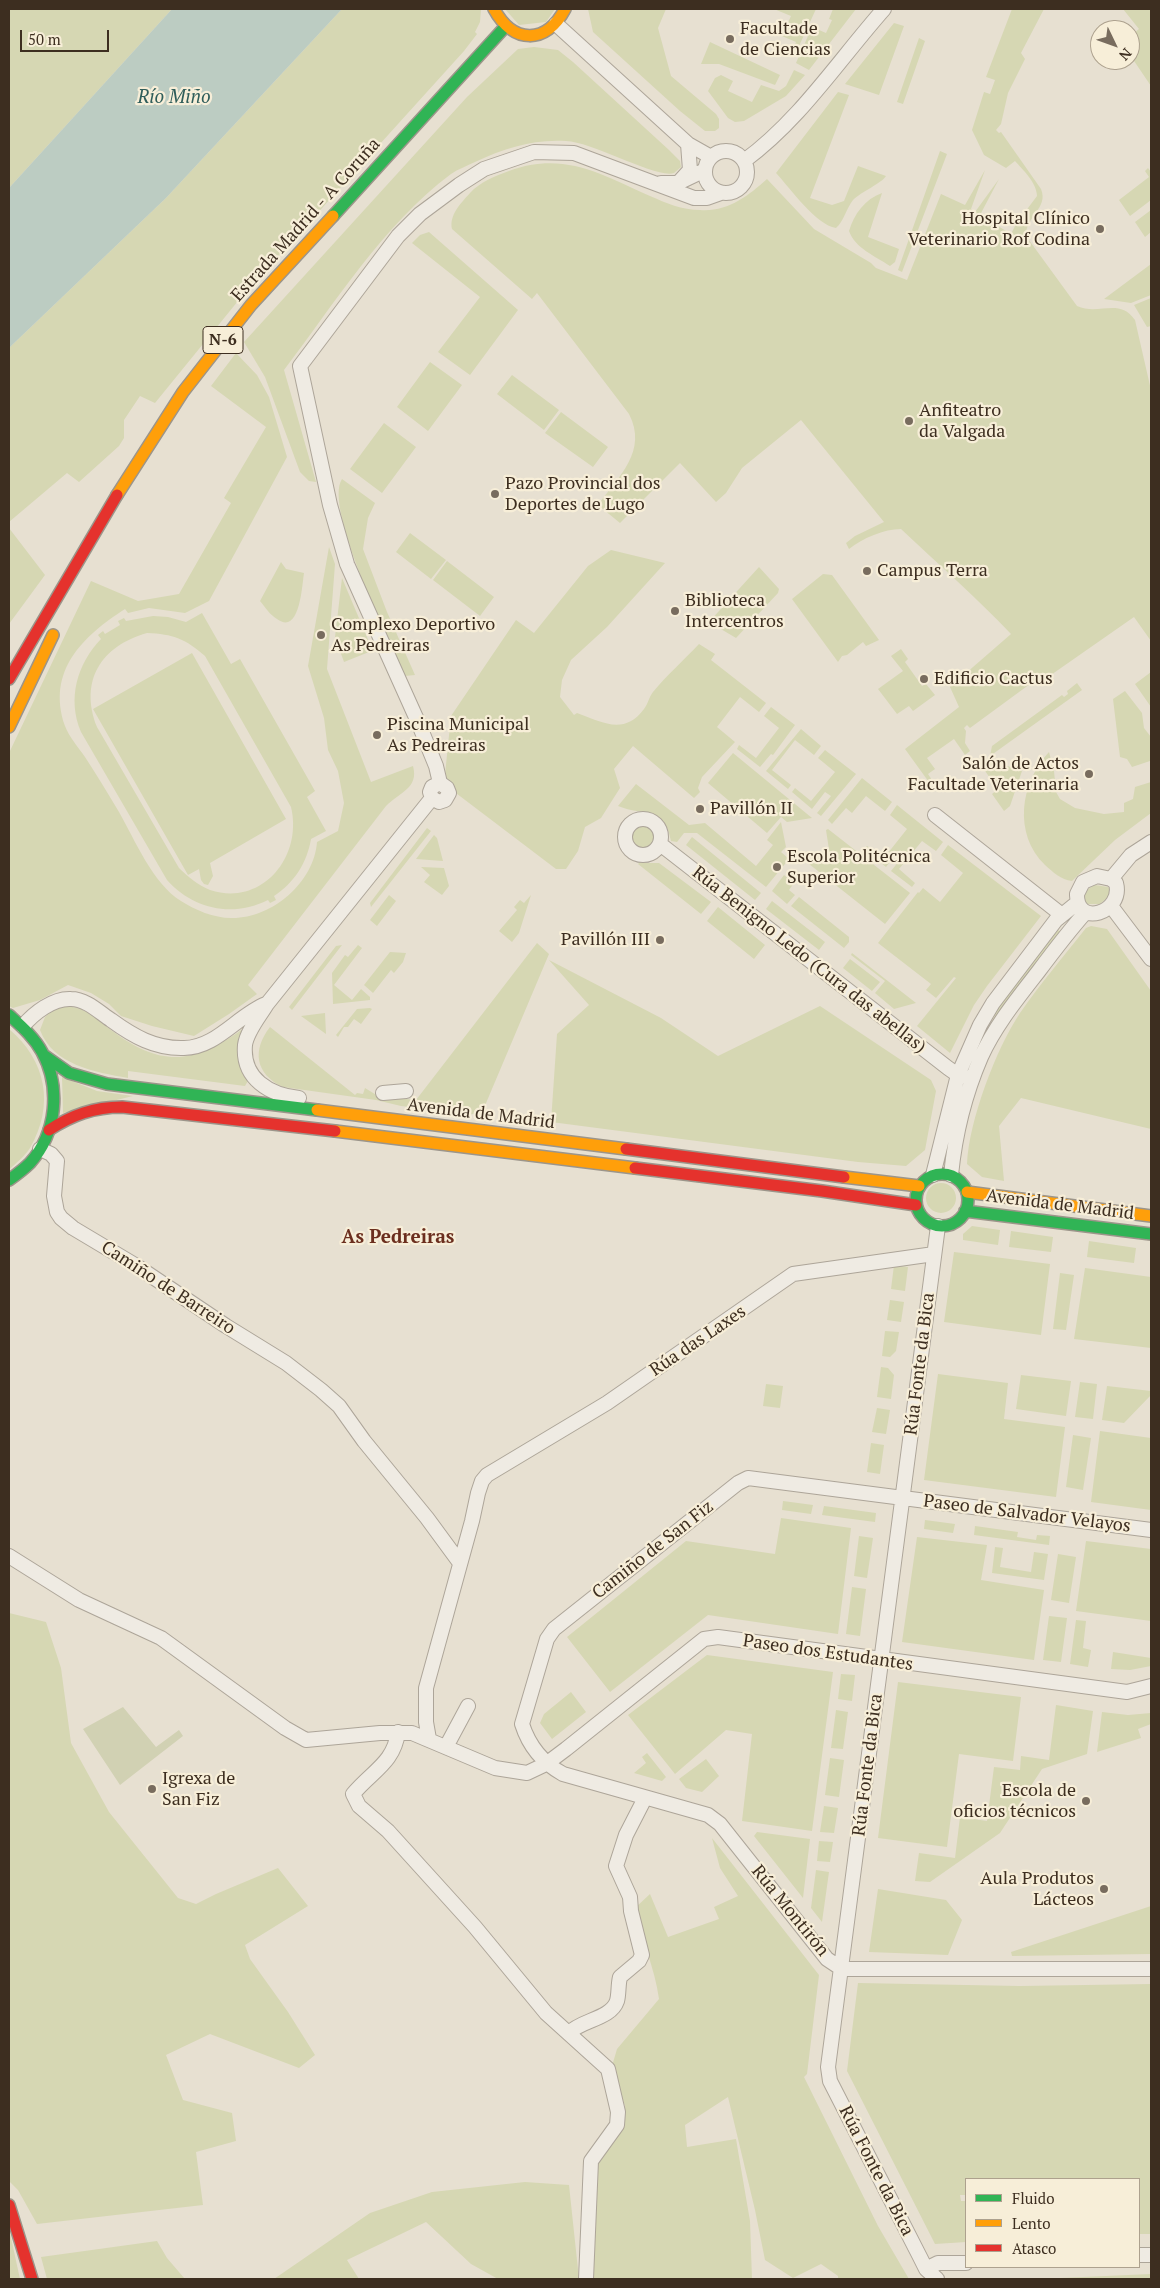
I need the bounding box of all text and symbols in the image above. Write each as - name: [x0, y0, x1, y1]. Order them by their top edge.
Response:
- place label: Facultade de Ciencias: [740, 18, 831, 60]
- scale bar: [22, 20, 111, 52]
- north arrow: [1090, 20, 1140, 70]
- text: 50 m: [28, 29, 61, 49]
- marker: Facultade de Ciencias: [724, 33, 736, 45]
- text: N: [1115, 44, 1136, 65]
- water label: Río Miño: [137, 87, 211, 109]
- street label: Estrada Madrid - A Coruña: [227, 134, 385, 306]
- place label: Hospital Clínico Veterinario Rof Codina: [908, 208, 1090, 250]
- marker: Hospital Clínico Veterinario Rof Codina: [1094, 223, 1106, 235]
- road number: N-6: [203, 326, 243, 354]
- place label: Anfiteatro da Valgada: [919, 400, 1005, 442]
- marker: Anfiteatro da Valgada: [903, 415, 915, 427]
- place label: Pazo Provincial dos Deportes de Lugo: [505, 473, 661, 516]
- marker: Pazo Provincial dos Deportes de Lugo: [489, 488, 501, 500]
- place label: Campus Terra: [877, 560, 988, 582]
- marker: Campus Terra: [861, 565, 873, 577]
- place label: Biblioteca Intercentros: [685, 590, 784, 632]
- marker: Biblioteca Intercentros: [669, 605, 681, 617]
- place label: Complexo Deportivo As Pedreiras: [331, 614, 495, 656]
- marker: Complexo Deportivo As Pedreiras: [315, 629, 327, 641]
- place label: Edificio Cactus: [934, 668, 1053, 690]
- marker: Edificio Cactus: [918, 673, 930, 685]
- place label: Piscina Municipal As Pedreiras: [387, 714, 529, 756]
- marker: Piscina Municipal As Pedreiras: [371, 729, 383, 741]
- place label: Salón de Actos Facultade Veterinaria: [908, 753, 1079, 796]
- marker: Salón de Actos Facultade Veterinaria: [1083, 768, 1095, 780]
- place label: Pavillón II: [710, 798, 793, 820]
- marker: Pavillón II: [694, 803, 706, 815]
- place label: Escola Politécnica Superior: [787, 846, 931, 889]
- marker: Escola Politécnica Superior: [771, 861, 783, 873]
- street label: Rúa Benigno Ledo (Cura das abellas): [688, 862, 930, 1058]
- place label: Pavillón III: [561, 929, 650, 951]
- marker: Pavillón III: [654, 934, 666, 946]
- street label: Avenida de Madrid: [406, 1094, 556, 1134]
- street label: Avenida de Madrid: [985, 1185, 1135, 1225]
- district label: As Pedreiras: [342, 1227, 454, 1249]
- street label: Camiño de Barreiro: [97, 1237, 239, 1339]
- street label: Rúa Fonte da Bica: [901, 1292, 939, 1436]
- street label: Rúa das Laxes: [646, 1301, 750, 1381]
- street label: Paseo de Salvador Velayos: [922, 1491, 1132, 1537]
- street label: Camiño de San Fiz: [588, 1496, 718, 1604]
- street label: Paseo dos Estudantes: [741, 1630, 915, 1676]
- street label: Rúa Fonte da Bica: [849, 1693, 887, 1837]
- place label: Igrexa de San Fiz: [162, 1768, 235, 1810]
- place label: Escola de oficios técnicos: [953, 1780, 1076, 1822]
- marker: Igrexa de San Fiz: [146, 1783, 158, 1795]
- marker: Escola de oficios técnicos: [1080, 1795, 1092, 1807]
- street label: Rúa Montirón: [747, 1861, 833, 1961]
- place label: Aula Produtos Lácteos: [980, 1868, 1094, 1910]
- marker: Aula Produtos Lácteos: [1098, 1883, 1110, 1895]
- street label: Rúa Fonte da Bica: [834, 2102, 918, 2240]
- legend: [965, 2178, 1140, 2268]
- text: Fluido: [1012, 2188, 1054, 2208]
- text: Lento: [1012, 2213, 1051, 2233]
- text: Atasco: [1012, 2238, 1056, 2258]

